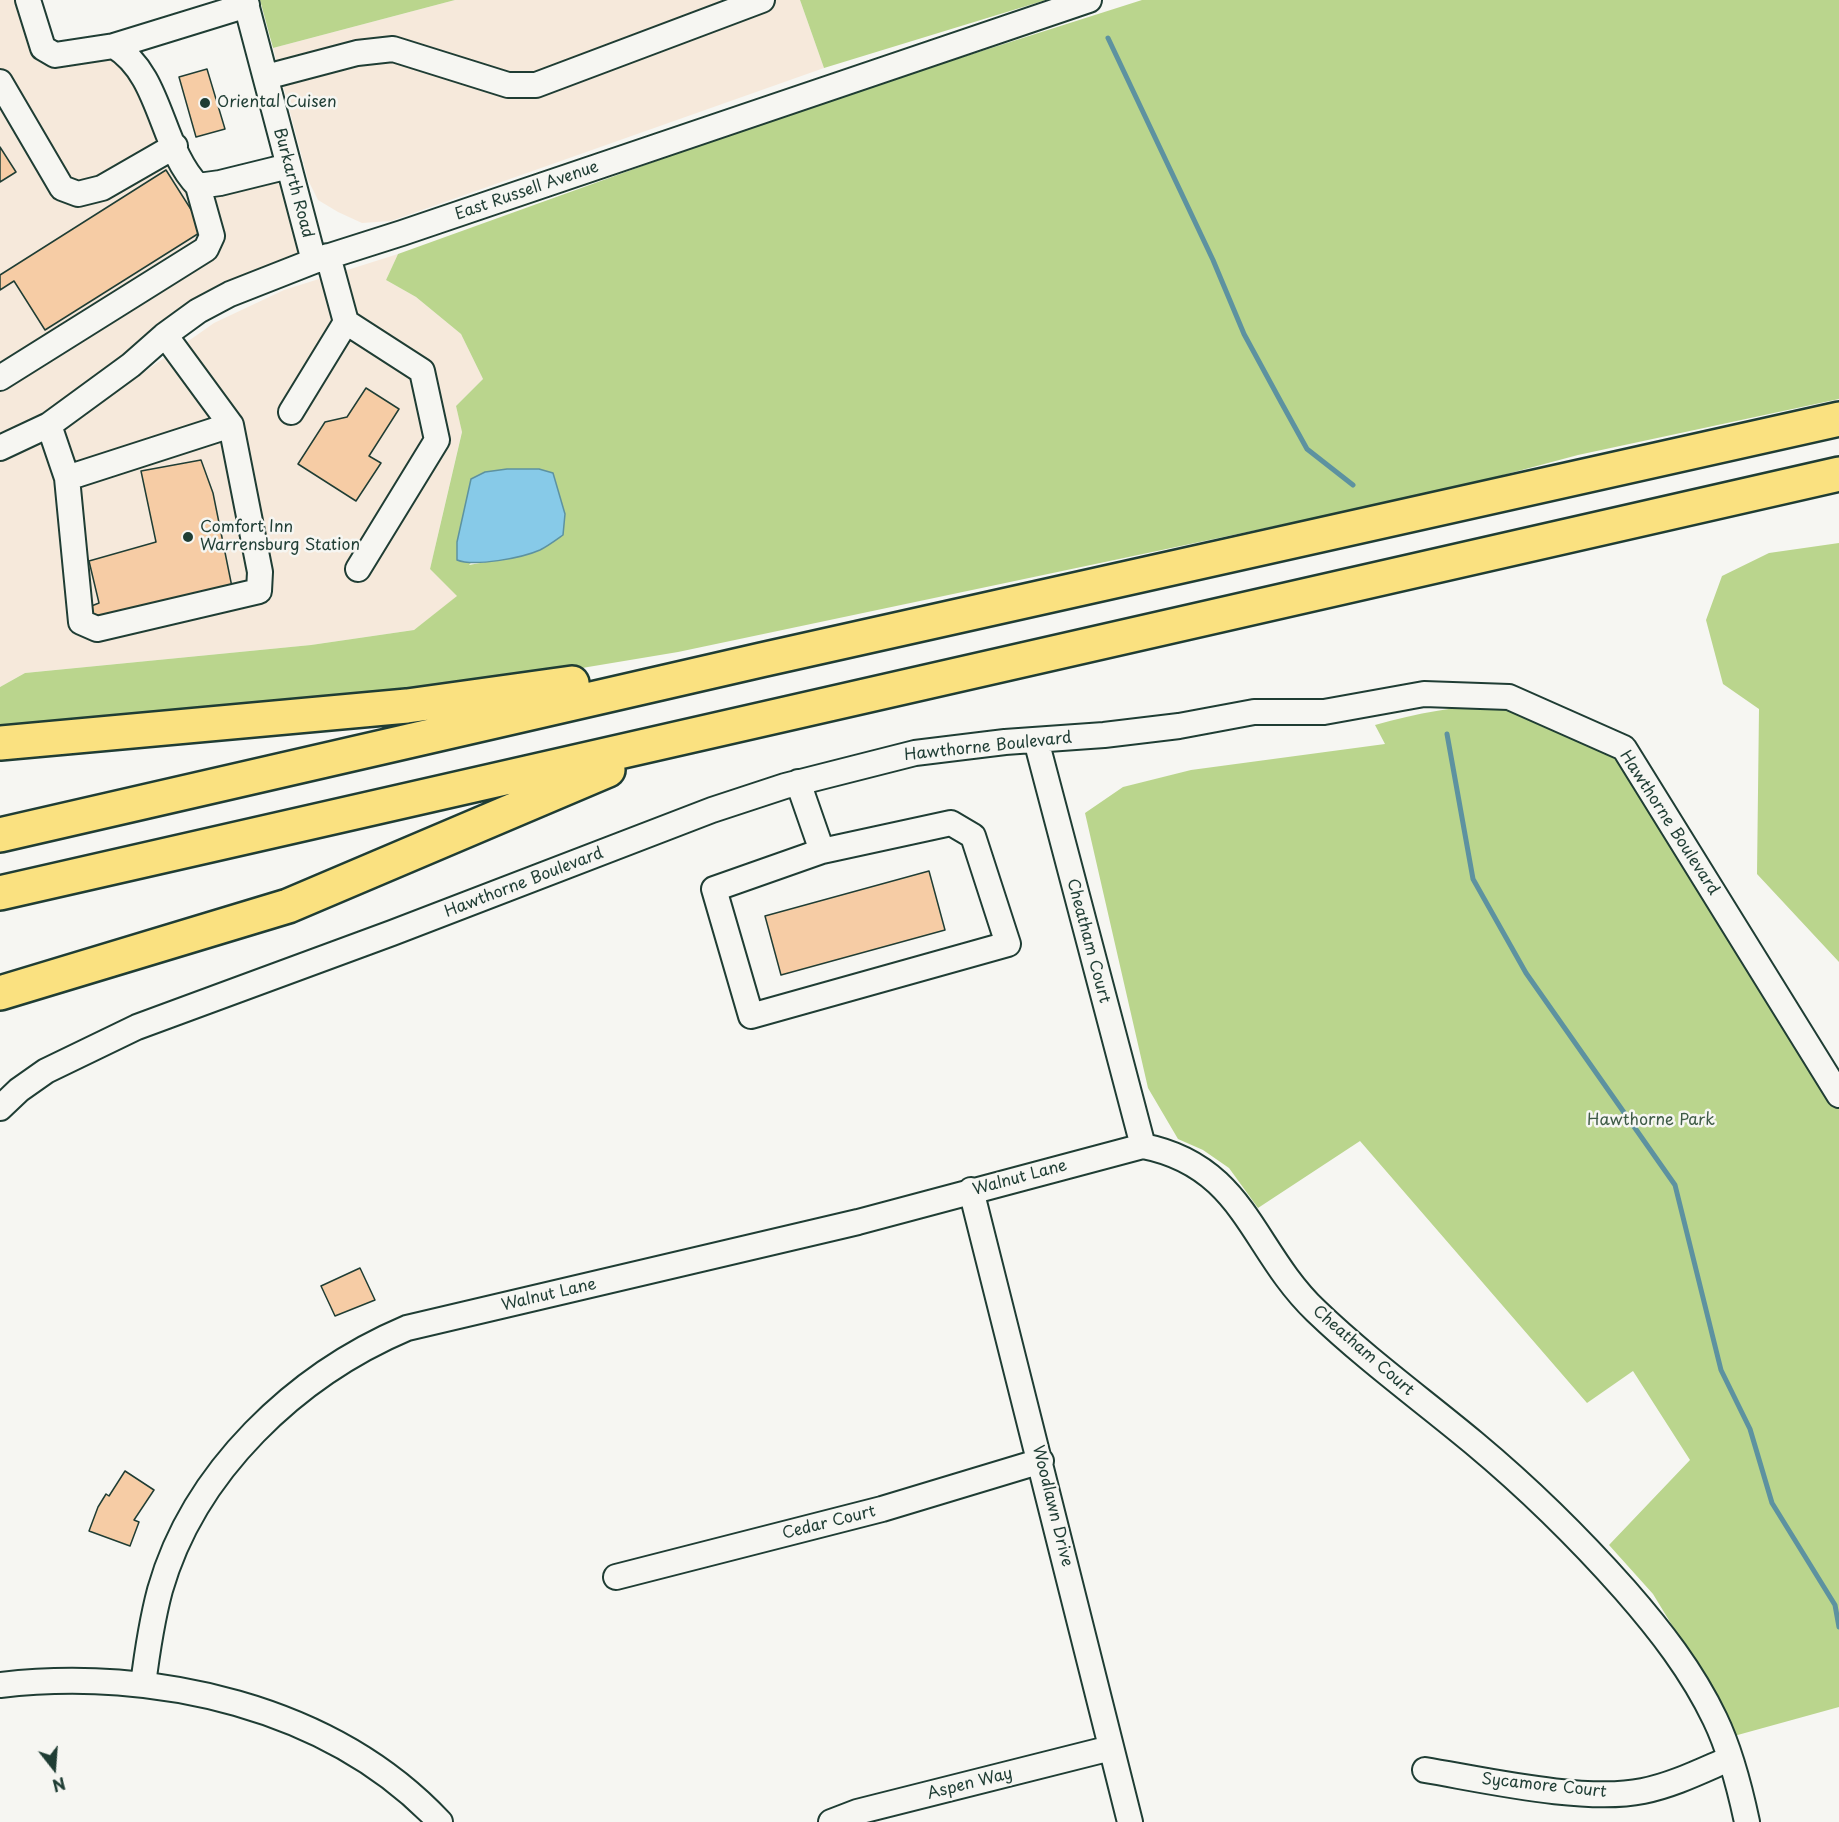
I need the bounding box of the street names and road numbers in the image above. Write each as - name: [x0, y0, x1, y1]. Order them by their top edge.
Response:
- street label: Burkarth Road: [269, 126, 317, 240]
- street label: East Russell Avenue: [453, 157, 601, 225]
- street label: Hawthorne Boulevard: [903, 729, 1073, 765]
- street label: Hawthorne Boulevard: [1615, 747, 1723, 899]
- street label: Hawthorne Boulevard: [442, 844, 606, 922]
- street label: Cheatham Court: [1062, 877, 1114, 1005]
- street label: Walnut Lane: [971, 1156, 1069, 1200]
- street label: Walnut Lane: [500, 1275, 598, 1315]
- street label: Cheatham Court: [1308, 1302, 1418, 1400]
- street label: Woodlawn Drive: [1028, 1443, 1076, 1569]
- street label: Cedar Court: [780, 1502, 878, 1544]
- street label: Aspen Way: [925, 1764, 1015, 1804]
- street label: Sycamore Court: [1481, 1770, 1607, 1802]

